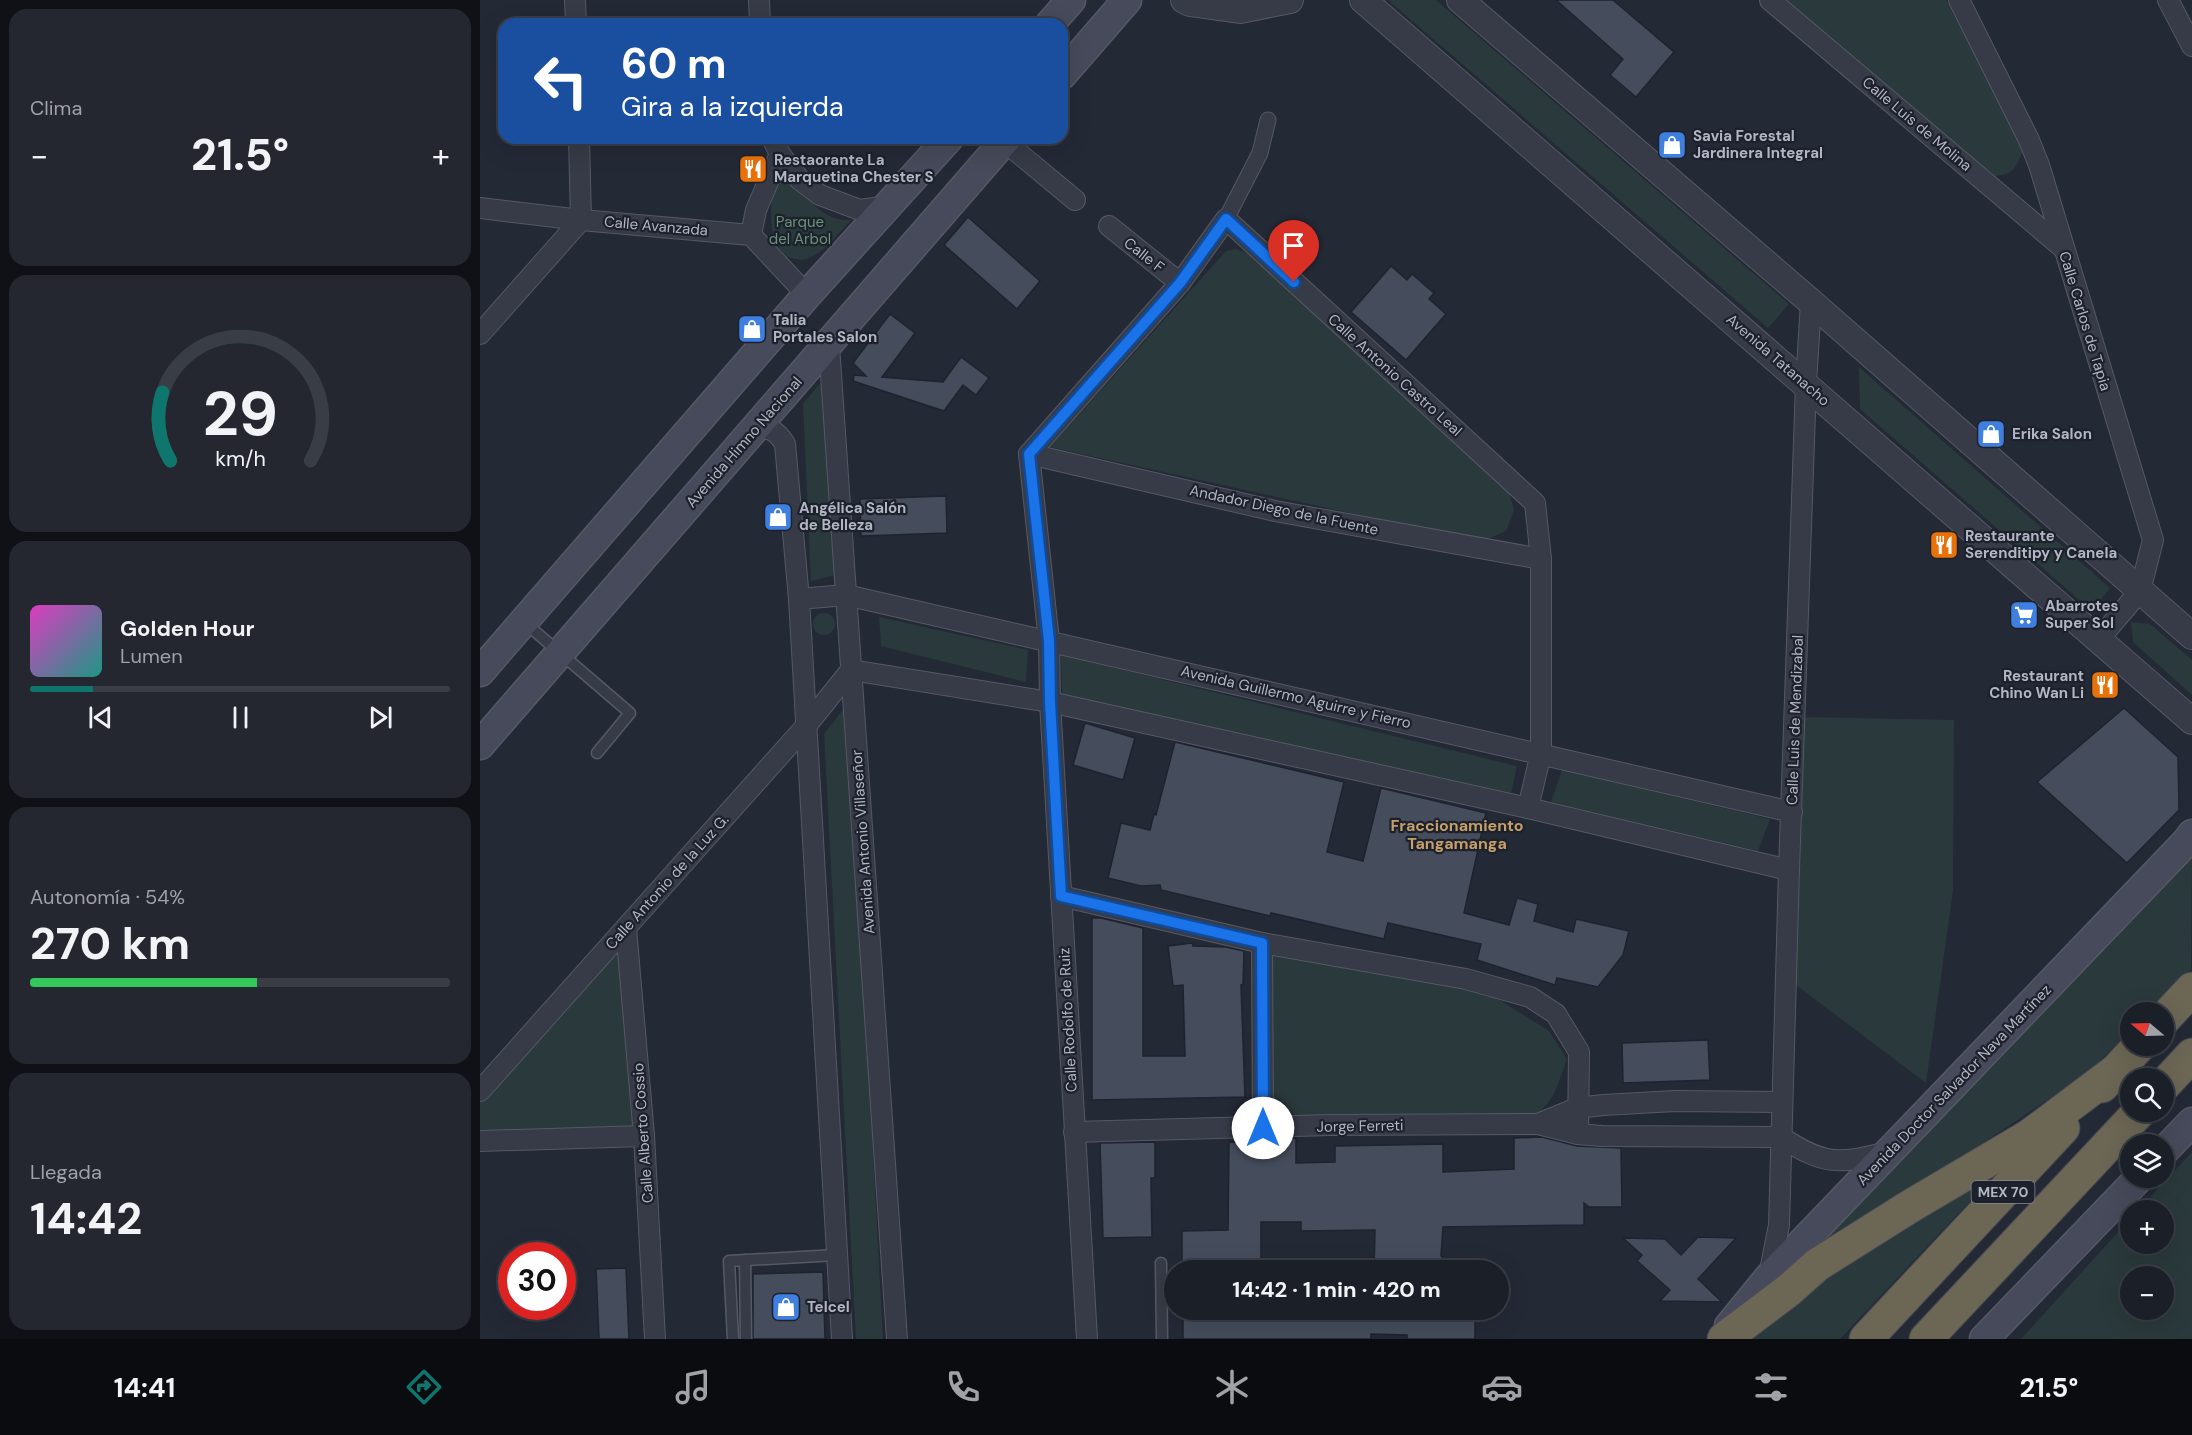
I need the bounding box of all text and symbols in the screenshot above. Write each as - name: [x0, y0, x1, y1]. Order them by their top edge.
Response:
- text: 60 m: [621, 36, 727, 91]
- icon: left: [522, 42, 600, 120]
- street label: Calle Luis de Molina: [1858, 72, 1976, 176]
- text: Gira a la izquierda: [621, 89, 844, 124]
- text: Clima: [30, 95, 82, 121]
- text: 21.5°: [191, 125, 289, 184]
- place label: Savia Forestal Jardinera Integral: [1693, 126, 1823, 163]
- shop icon: Savia Forestal Jardinera Integral: [1656, 129, 1688, 161]
- text: −: [30, 134, 48, 177]
- text: +: [432, 134, 450, 177]
- place label: Restaorante La Marquetina Chester S: [774, 150, 933, 187]
- restaurant icon: Restaorante La Marquetina Chester S: [737, 153, 769, 185]
- street label: Calle Avanzada: [603, 211, 709, 241]
- park label: Parque del Arbol: [769, 212, 831, 249]
- pin: [1268, 220, 1319, 282]
- icon: arrive: [1277, 229, 1310, 262]
- street label: Calle F: [1120, 233, 1168, 277]
- street label: Calle Carlos de Tapia: [2054, 249, 2116, 393]
- street label: Calle Antonio Castro Leal: [1324, 309, 1466, 441]
- street label: Avenida Tatanacho: [1722, 309, 1834, 411]
- place label: Talia Portales Salon: [773, 310, 877, 347]
- shop icon: Talia Portales Salon: [736, 313, 768, 345]
- street label: Avenida Himno Nacional: [682, 372, 806, 512]
- text: 29: [202, 373, 278, 454]
- shop icon: Erika Salon: [1975, 418, 2007, 450]
- place label: Erika Salon: [2012, 424, 2092, 444]
- text: km/h: [215, 445, 265, 473]
- street label: Andador Diego de la Fuente: [1188, 480, 1380, 540]
- place label: Angélica Salón de Belleza: [799, 498, 906, 535]
- shop icon: Angélica Salón de Belleza: [762, 501, 794, 533]
- place label: Restaurante Serenditipy y Canela: [1965, 526, 2117, 563]
- restaurant icon: Restaurante Serenditipy y Canela: [1928, 529, 1960, 561]
- place label: Abarrotes Super Sol: [2045, 596, 2119, 633]
- supermarket icon: Abarrotes Super Sol: [2008, 599, 2040, 631]
- text: Golden Hour: [120, 614, 255, 643]
- street label: Calle Luis de Mendizabal: [1782, 635, 1808, 805]
- text: Lumen: [120, 643, 183, 669]
- street label: Avenida Guillermo Aguirre y Fierro: [1179, 661, 1413, 733]
- place label: Restaurant Chino Wan Li: [1989, 666, 2084, 703]
- restaurant icon: Restaurant Chino Wan Li: [2089, 669, 2121, 701]
- icon: previous: [84, 701, 117, 734]
- icon: pause: [224, 701, 257, 734]
- icon: next: [364, 701, 397, 734]
- street label: Avenida Antonio Villaseñor: [847, 749, 879, 935]
- street label: Calle Antonio de la Luz G.: [601, 810, 733, 954]
- district label: Fraccionamiento Tangamanga: [1390, 815, 1524, 854]
- text: Autonomía · 54%: [30, 884, 185, 910]
- text: 270 km: [30, 914, 190, 973]
- street label: Calle Rodolfo de Ruiz: [1054, 947, 1082, 1093]
- street label: Avenida Doctor Salvador Nava Martínez: [1852, 980, 2056, 1190]
- north arrow: [2120, 1002, 2174, 1056]
- map controls: [2120, 1002, 2174, 1320]
- street label: Calle Alberto Cossio: [628, 1062, 658, 1204]
- button: search: [2120, 1068, 2174, 1122]
- position arrow: [1231, 1096, 1295, 1160]
- street label: Jorge Ferreti: [1316, 1115, 1404, 1137]
- button: layers: [2120, 1134, 2174, 1188]
- text: Llegada: [30, 1159, 102, 1185]
- road number: MEX 70: [1972, 1181, 2035, 1203]
- text: 14:42: [30, 1189, 142, 1248]
- button: +: [2120, 1200, 2174, 1254]
- speed limit sign: 30: [498, 1242, 576, 1320]
- button: −: [2120, 1266, 2174, 1320]
- text: 14:42 · 1 min · 420 m: [1232, 1275, 1441, 1304]
- shop icon: Telcel: [770, 1291, 802, 1323]
- place label: Telcel: [807, 1297, 850, 1317]
- icon: directions: [403, 1366, 445, 1408]
- icon: music: [672, 1366, 714, 1408]
- icon: phone: [942, 1366, 984, 1408]
- icon: climate: [1211, 1366, 1253, 1408]
- icon: car: [1481, 1366, 1523, 1408]
- icon: filters: [1750, 1366, 1792, 1408]
- text: 14:41: [114, 1370, 175, 1405]
- text: 21.5°: [2019, 1370, 2078, 1405]

